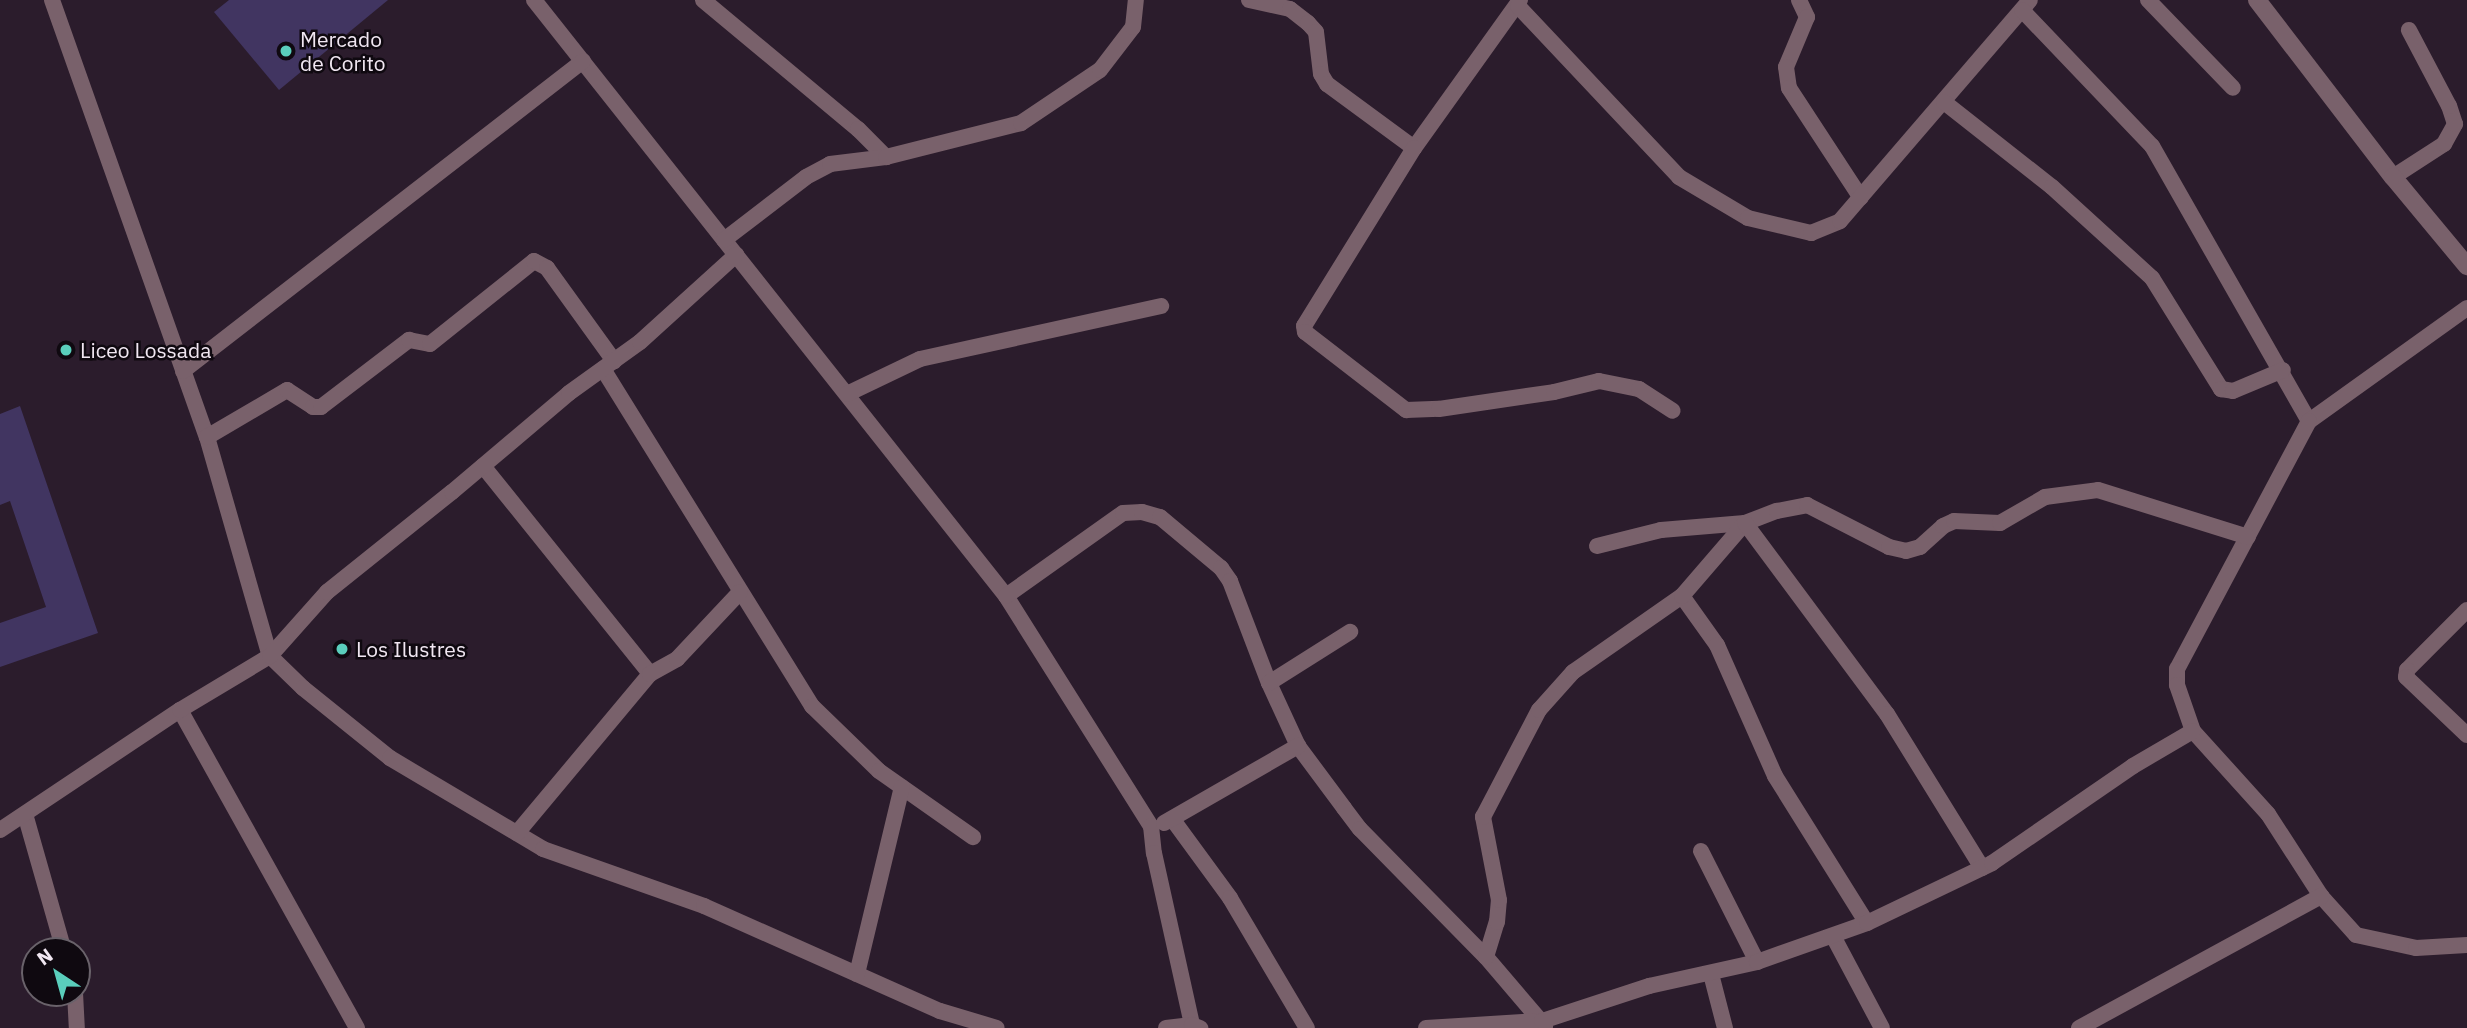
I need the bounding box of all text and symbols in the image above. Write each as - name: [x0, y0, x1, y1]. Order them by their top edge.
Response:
- place label: Mercado de Corito: [300, 26, 385, 76]
- marker: Mercado de Corito: [278, 43, 294, 59]
- place label: Liceo Lossada: [80, 337, 211, 363]
- marker: Liceo Lossada: [58, 342, 74, 358]
- place label: Los Ilustres: [356, 636, 466, 662]
- marker: Los Ilustres: [334, 641, 350, 657]
- north arrow: [21, 937, 91, 1007]
- text: N: [32, 943, 57, 970]

